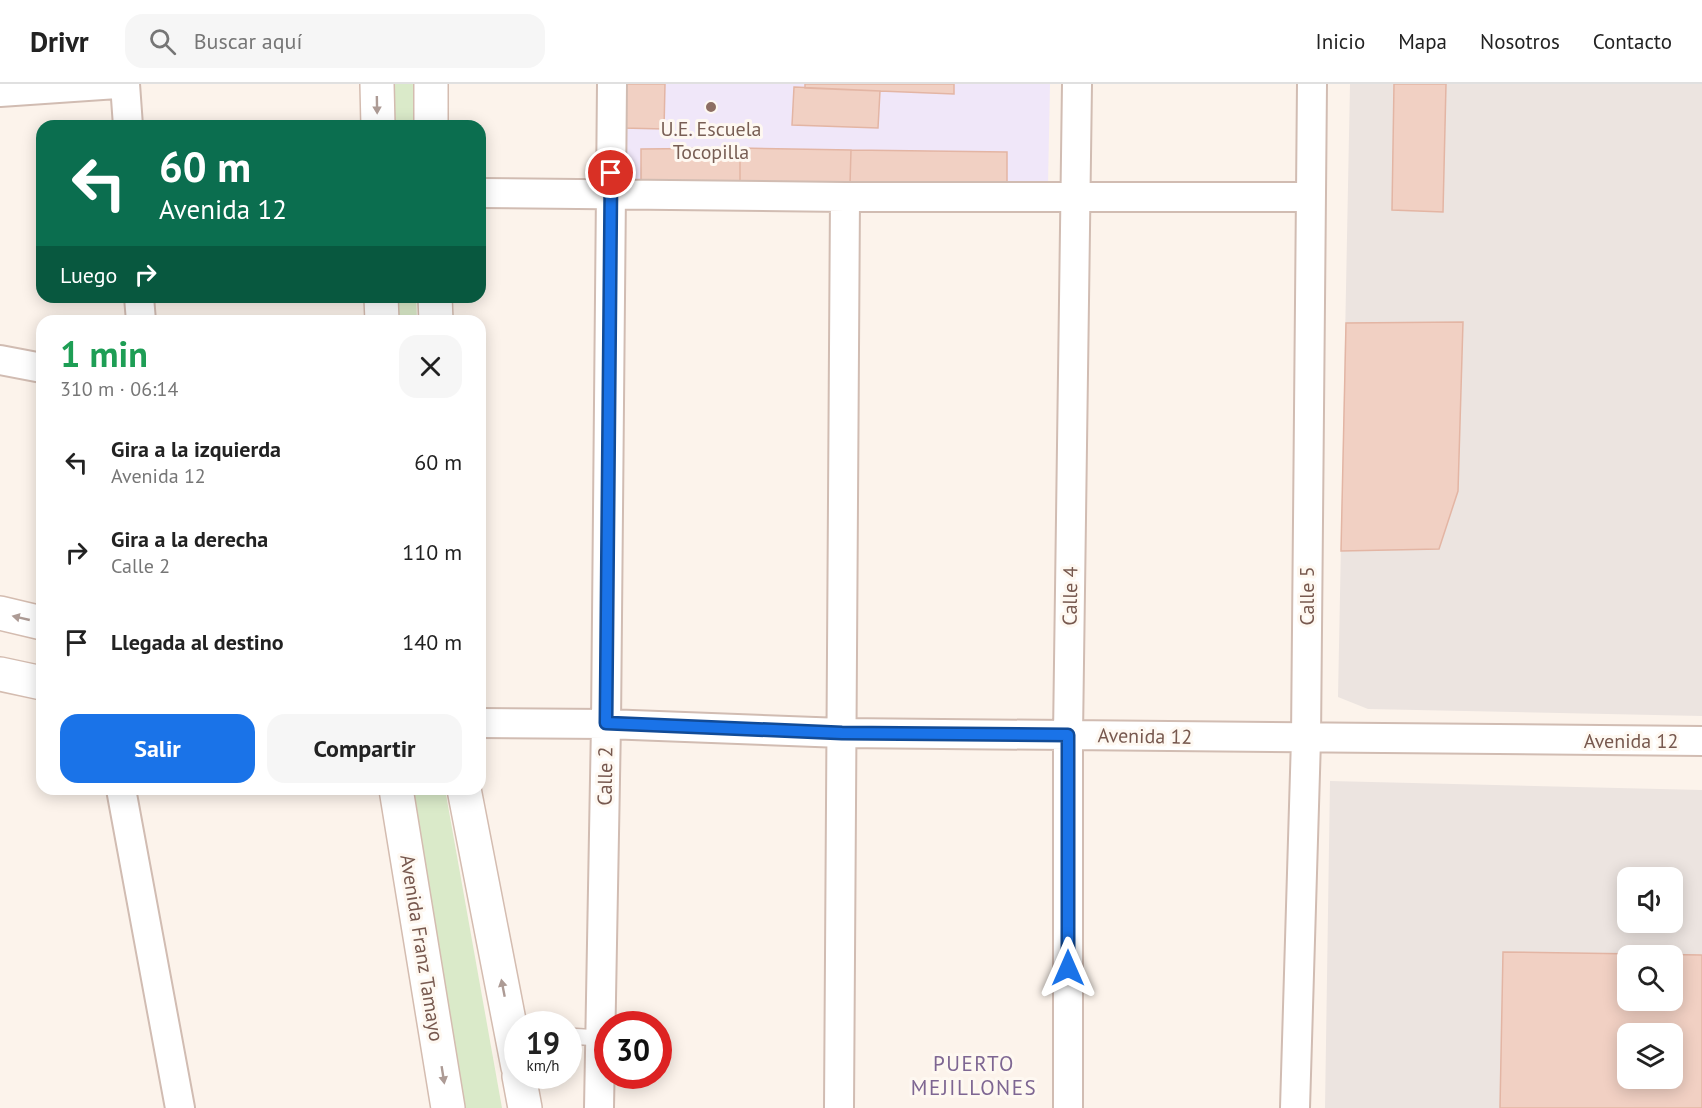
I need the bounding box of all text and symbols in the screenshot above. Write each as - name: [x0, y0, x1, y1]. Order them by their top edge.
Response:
- search box: [125, 14, 545, 68]
- text: Drivr: [30, 23, 89, 60]
- icon: search: [146, 25, 179, 58]
- text: Buscar aquí: [194, 27, 302, 55]
- text: Inicio: [1316, 28, 1365, 55]
- text: Mapa: [1398, 28, 1447, 55]
- text: Nosotros: [1480, 28, 1560, 55]
- text: Contacto: [1593, 28, 1672, 55]
- one-way arrow: [373, 96, 382, 115]
- marker: U.E. Escuela Tocopilla: [704, 100, 718, 114]
- place label: U.E. Escuela Tocopilla: [661, 116, 761, 165]
- text: 60 m: [159, 139, 251, 194]
- icon: left: [60, 144, 138, 222]
- pin: [585, 147, 636, 198]
- icon: arrive: [594, 156, 627, 189]
- text: Avenida 12: [159, 192, 287, 226]
- icon: right: [129, 258, 162, 291]
- text: Luego: [60, 261, 117, 289]
- text: 1 min: [60, 330, 148, 377]
- button: close: [399, 335, 462, 398]
- text: 310 m · 06:14: [60, 376, 178, 402]
- text: Gira a la izquierda: [111, 435, 281, 463]
- icon: left: [60, 446, 93, 479]
- text: 60 m: [414, 448, 462, 476]
- text: Avenida 12: [111, 463, 206, 489]
- text: Gira a la derecha: [111, 525, 268, 553]
- icon: right: [60, 536, 93, 569]
- text: 110 m: [402, 538, 462, 566]
- text: Calle 2: [111, 553, 170, 579]
- street label: Calle 4: [1056, 566, 1084, 626]
- street label: Calle 5: [1294, 566, 1320, 626]
- one-way arrow: [11, 613, 30, 622]
- icon: arrive: [60, 626, 93, 659]
- text: Llegada al destino: [111, 628, 284, 656]
- text: 140 m: [402, 628, 462, 656]
- button: Salir: [60, 714, 255, 783]
- button: Compartir: [267, 714, 462, 783]
- street label: Avenida 12: [1097, 722, 1193, 750]
- street label: Avenida 12: [1584, 728, 1678, 754]
- street label: Calle 2: [591, 746, 619, 806]
- street label: Avenida Franz Tamayo: [394, 853, 450, 1043]
- map controls: [1617, 867, 1683, 1089]
- button: sound: [1617, 867, 1683, 933]
- position arrow: [1036, 936, 1100, 1000]
- button: search: [1617, 945, 1683, 1011]
- one-way arrow: [498, 979, 507, 998]
- speed limit sign: 30: [594, 1011, 672, 1089]
- text: 19: [526, 1023, 560, 1062]
- button: layers: [1617, 1023, 1683, 1089]
- district label: PUERTO MEJILLONES: [911, 1050, 1037, 1101]
- text: km/h: [527, 1056, 559, 1075]
- one-way arrow: [438, 1065, 447, 1084]

